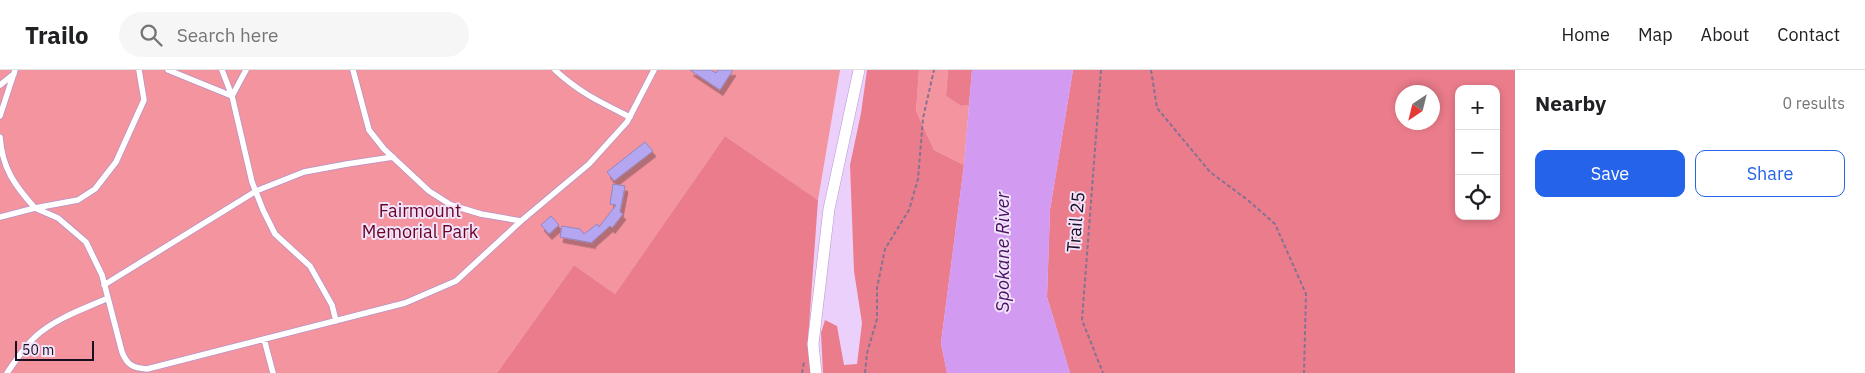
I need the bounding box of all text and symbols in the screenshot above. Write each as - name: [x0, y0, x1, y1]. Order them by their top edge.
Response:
- search box: [119, 12, 469, 57]
- text: Trailo: [25, 19, 89, 51]
- icon: search: [137, 21, 165, 49]
- text: Search here: [177, 23, 278, 47]
- text: Home: [1562, 23, 1610, 46]
- text: Map: [1638, 23, 1673, 46]
- text: About: [1701, 23, 1749, 46]
- text: Contact: [1777, 23, 1840, 46]
- north arrow: [1395, 85, 1440, 130]
- map controls: [1455, 85, 1500, 220]
- button: +: [1455, 85, 1500, 130]
- text: Nearby: [1535, 89, 1606, 117]
- text: 0 results: [1782, 93, 1845, 113]
- button: −: [1455, 130, 1500, 175]
- button: Save: [1535, 150, 1685, 197]
- button: Share: [1695, 150, 1845, 197]
- button: locate: [1455, 175, 1500, 220]
- water label: Spokane River: [990, 191, 1014, 312]
- street label: Trail 25: [1061, 191, 1090, 253]
- park label: Fairmount Memorial Park: [362, 199, 479, 243]
- scale bar: [15, 338, 94, 361]
- text: 50 m: [22, 341, 54, 359]

